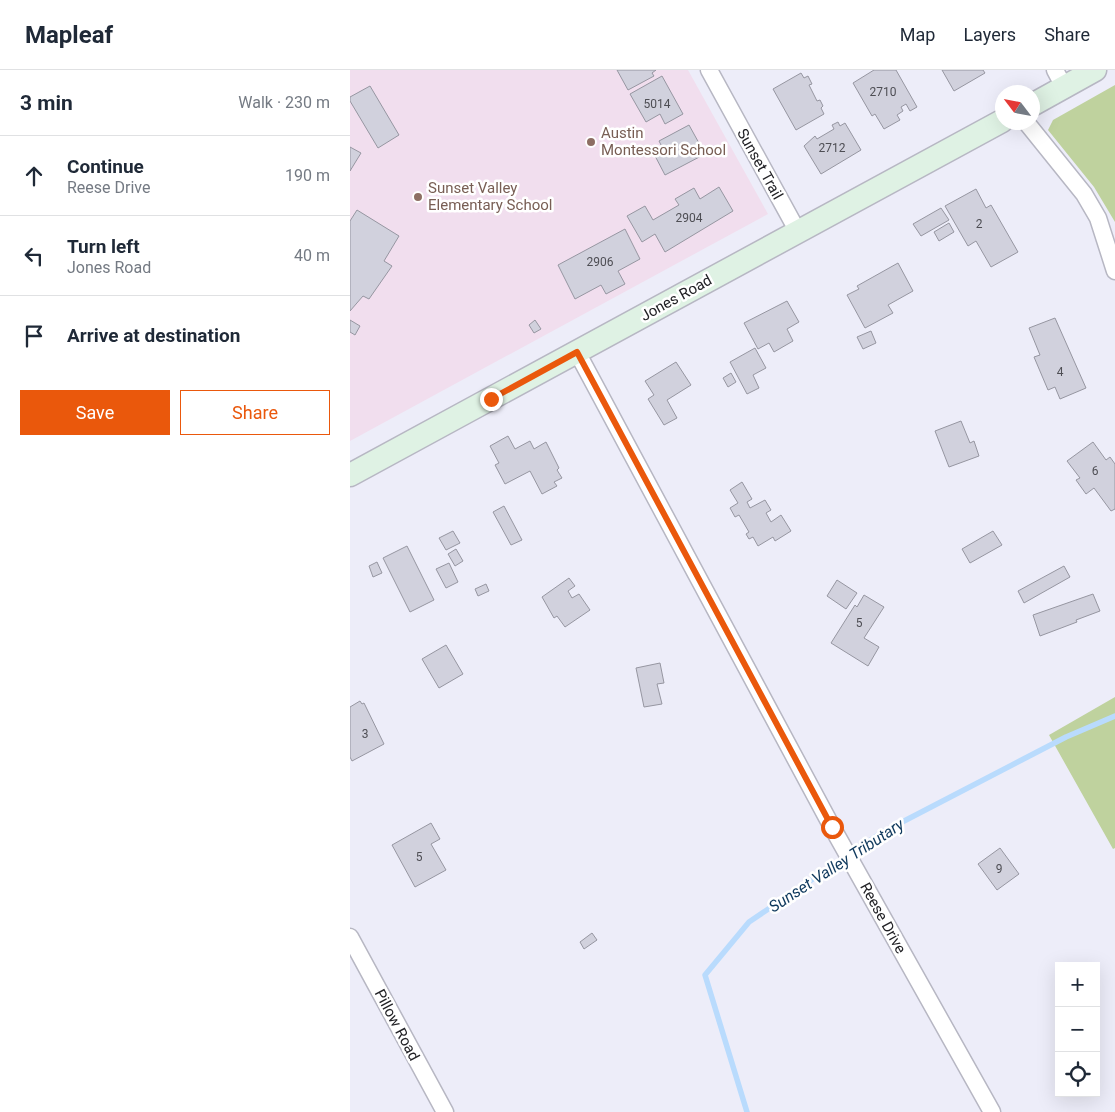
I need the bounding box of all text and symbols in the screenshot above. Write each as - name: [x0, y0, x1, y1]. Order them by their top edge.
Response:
- text: Mapleaf: [25, 21, 113, 49]
- text: Map: [900, 24, 935, 45]
- text: Layers: [963, 24, 1016, 45]
- text: Share: [1044, 24, 1090, 45]
- house number: 2710: [870, 85, 897, 99]
- north arrow: [995, 85, 1040, 130]
- text: 3 min: [20, 91, 73, 115]
- text: Walk · 230 m: [238, 93, 330, 112]
- house number: 5014: [644, 97, 671, 111]
- place label: Austin Montessori School: [601, 124, 726, 159]
- street label: Sunset Trail: [733, 125, 787, 203]
- marker: Austin Montessori School: [585, 136, 597, 148]
- house number: 2712: [819, 141, 846, 155]
- text: Continue: [67, 155, 144, 178]
- icon: ahead: [20, 162, 48, 190]
- text: 190 m: [285, 166, 330, 185]
- text: Reese Drive: [67, 178, 150, 197]
- place label: Sunset Valley Elementary School: [428, 179, 552, 214]
- marker: Sunset Valley Elementary School: [412, 191, 424, 203]
- house number: 2904: [676, 211, 703, 225]
- house number: 2: [976, 217, 983, 231]
- text: Turn left: [67, 235, 140, 258]
- icon: left: [20, 242, 48, 270]
- text: 40 m: [294, 246, 330, 265]
- house number: 2906: [587, 255, 614, 269]
- text: Jones Road: [67, 258, 151, 277]
- street label: Jones Road: [637, 271, 715, 325]
- icon: arrive: [20, 322, 48, 350]
- text: Arrive at destination: [67, 324, 240, 347]
- house number: 4: [1057, 365, 1064, 379]
- route end: [480, 388, 503, 411]
- button: Save: [20, 390, 170, 435]
- button: Share: [180, 390, 330, 435]
- house number: 6: [1092, 464, 1099, 478]
- house number: 5: [856, 616, 863, 630]
- house number: 3: [362, 727, 368, 741]
- water label: Sunset Valley Tributary: [765, 814, 908, 916]
- route start: [821, 816, 844, 839]
- house number: 5: [416, 850, 423, 864]
- house number: 9: [996, 862, 1002, 876]
- street label: Reese Drive: [856, 879, 910, 957]
- map controls: [1055, 962, 1100, 1097]
- button: +: [1055, 962, 1100, 1007]
- street label: Pillow Road: [371, 986, 423, 1064]
- button: −: [1055, 1007, 1100, 1052]
- button: locate: [1055, 1052, 1100, 1097]

